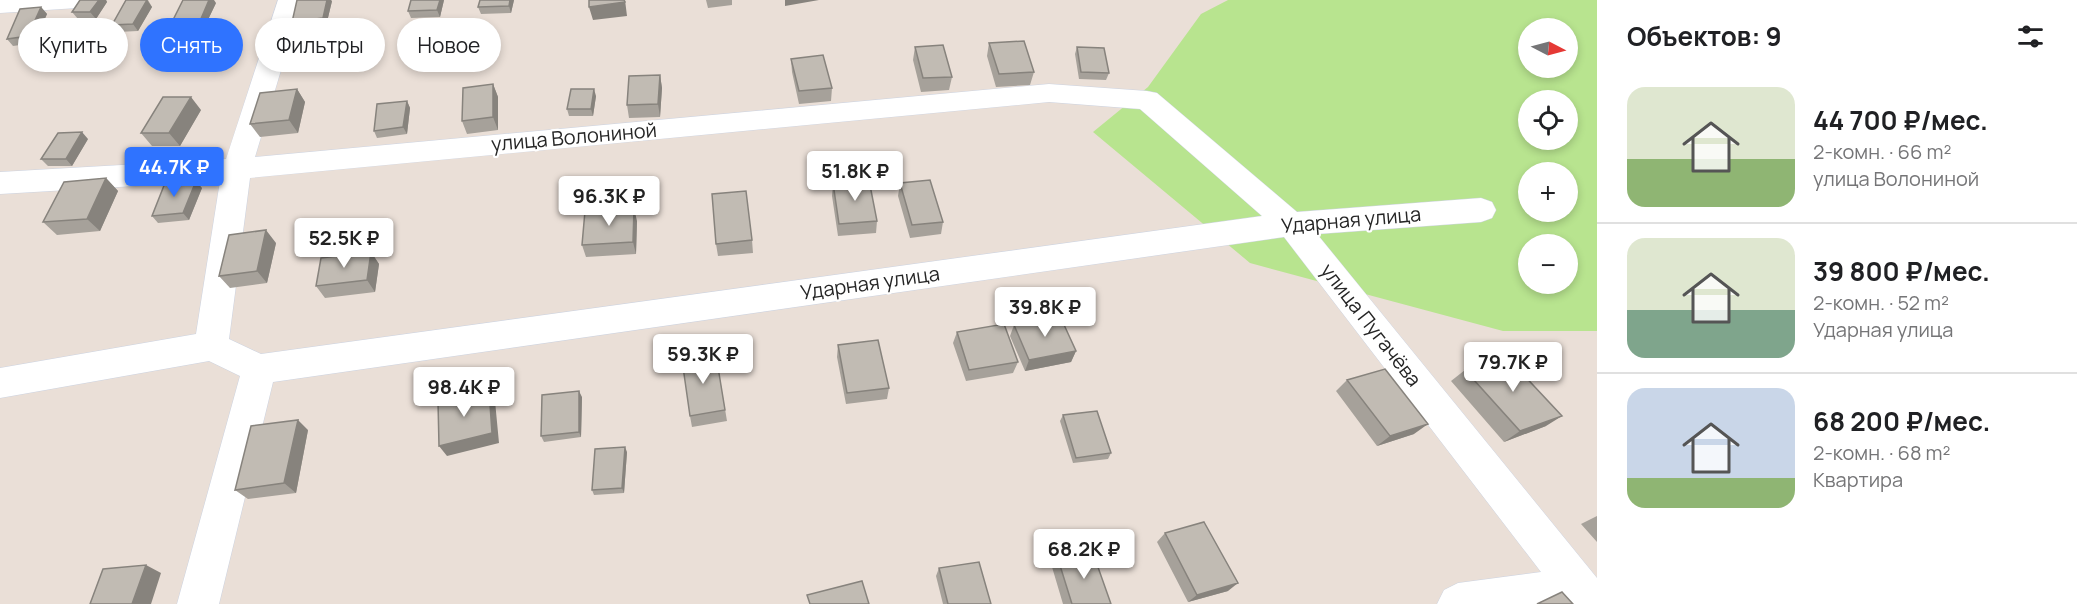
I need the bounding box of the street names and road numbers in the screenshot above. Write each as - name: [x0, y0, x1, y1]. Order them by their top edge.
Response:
- street label: улица Волониной: [490, 116, 658, 157]
- street label: Ударная улица: [1280, 200, 1422, 239]
- street label: улица Пугачёва: [1315, 258, 1428, 392]
- street label: Ударная улица: [799, 259, 941, 306]

